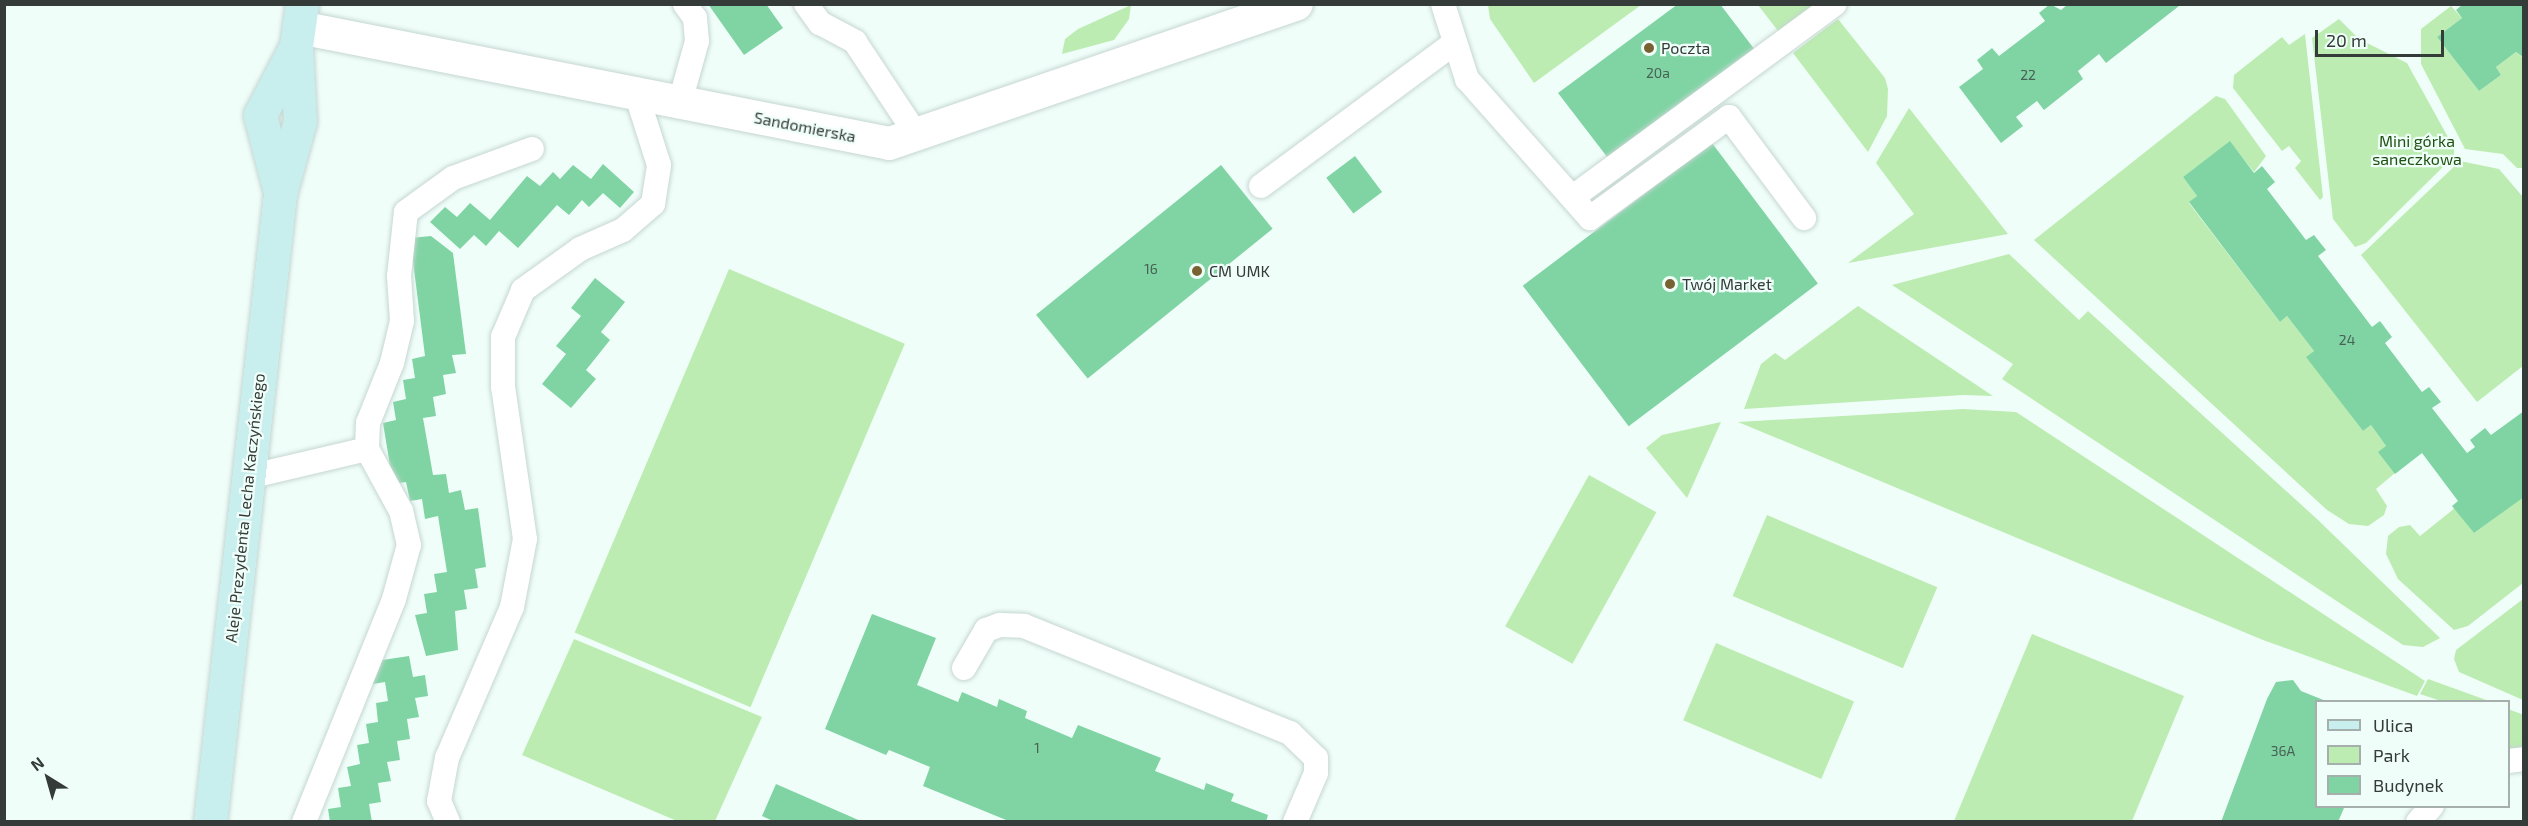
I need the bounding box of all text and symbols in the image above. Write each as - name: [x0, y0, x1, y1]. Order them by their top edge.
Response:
- scale bar: [2318, 18, 2447, 56]
- text: 20 m: [2326, 29, 2367, 51]
- place label: Poczta: [1661, 38, 1710, 58]
- marker: Poczta: [1642, 41, 1656, 55]
- house number: 20a: [1646, 65, 1670, 81]
- house number: 22: [2020, 67, 2036, 83]
- street label: Sandomierska: [752, 108, 858, 146]
- park label: Mini górka saneczkowa: [2372, 131, 2462, 169]
- house number: 16: [1144, 261, 1158, 277]
- place label: CM UMK: [1209, 261, 1270, 281]
- marker: CM UMK: [1190, 264, 1204, 278]
- place label: Twój Market: [1682, 274, 1772, 294]
- marker: Twój Market: [1663, 277, 1677, 291]
- house number: 24: [2339, 332, 2355, 348]
- street label: Aleje Prezydenta Lecha Kaczyńskiego: [221, 372, 269, 644]
- legend: [2315, 700, 2510, 808]
- text: Ulica: [2373, 714, 2413, 736]
- house number: 1: [1034, 740, 1040, 756]
- house number: 36A: [2271, 743, 2295, 759]
- text: Park: [2373, 744, 2410, 766]
- north arrow: [18, 748, 78, 808]
- text: N: [27, 752, 47, 774]
- text: Budynek: [2373, 774, 2444, 796]

